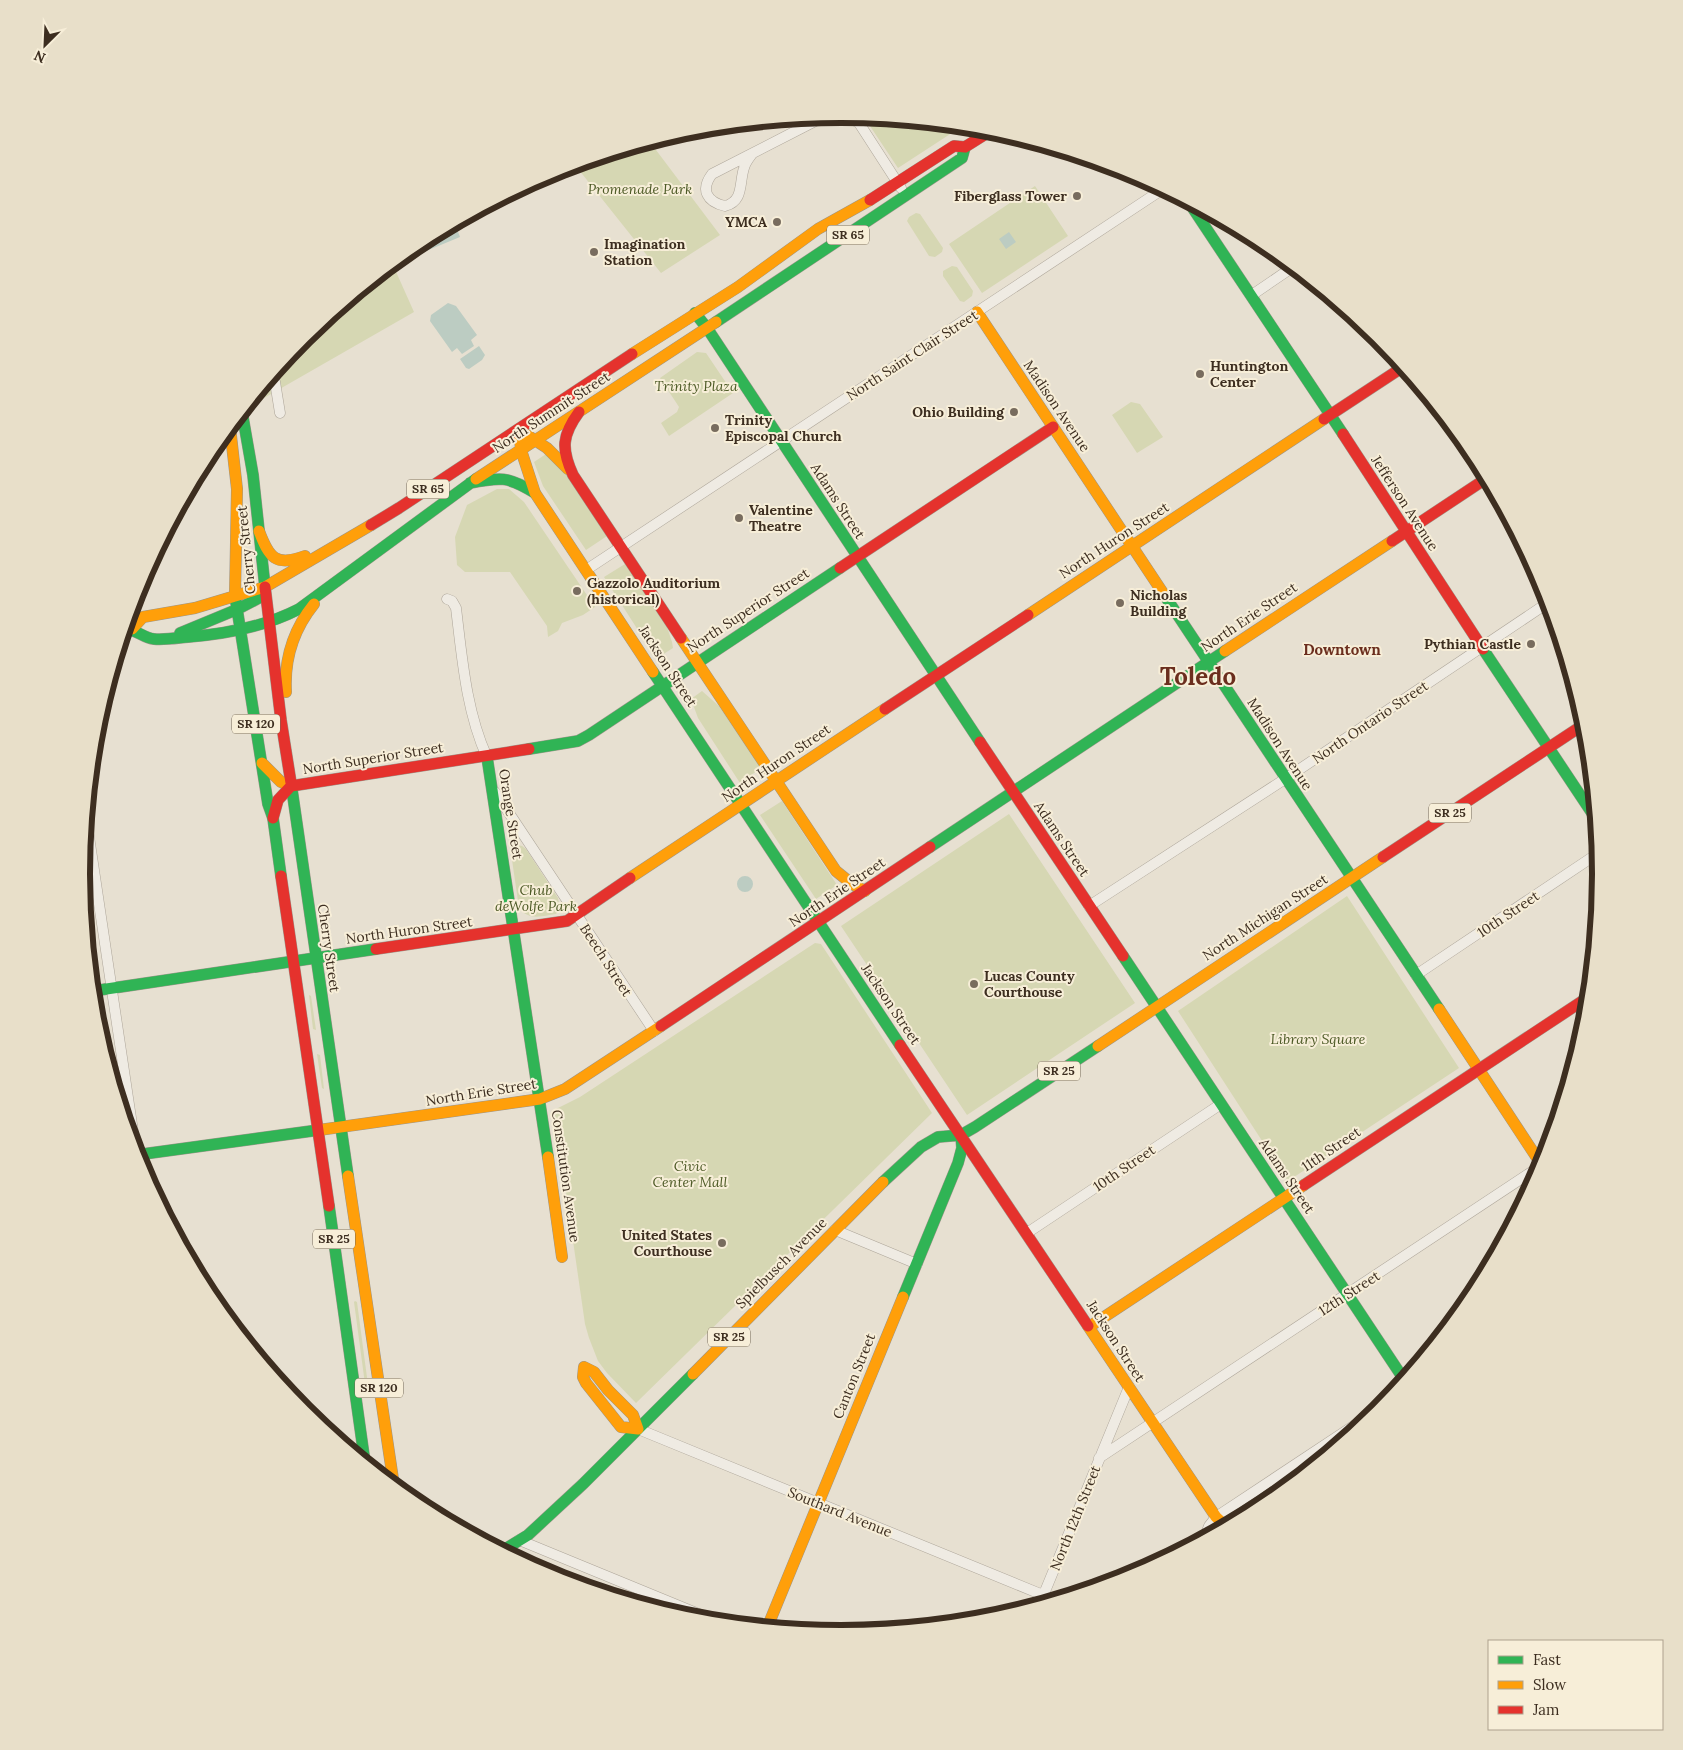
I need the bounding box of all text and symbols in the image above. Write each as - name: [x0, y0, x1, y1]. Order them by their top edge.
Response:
- north arrow: [20, 20, 70, 70]
- text: N: [31, 46, 48, 67]
- park label: Promenade Park: [588, 180, 692, 198]
- place label: Fiberglass Tower: [954, 187, 1067, 205]
- marker: Fiberglass Tower: [1071, 190, 1083, 202]
- place label: YMCA: [725, 213, 768, 231]
- marker: YMCA: [771, 216, 783, 228]
- road number: SR 65: [827, 226, 869, 244]
- place label: Imagination Station: [604, 235, 686, 269]
- marker: Imagination Station: [588, 246, 600, 258]
- street label: North Saint Clair Street: [843, 305, 982, 404]
- street label: Madison Avenue: [1020, 357, 1095, 456]
- place label: Huntington Center: [1210, 357, 1289, 391]
- street label: North Summit Street: [489, 367, 614, 457]
- marker: Huntington Center: [1194, 368, 1206, 380]
- park label: Trinity Plaza: [654, 377, 738, 395]
- place label: Ohio Building: [912, 403, 1005, 421]
- marker: Ohio Building: [1008, 406, 1020, 418]
- place label: Trinity Episcopal Church: [725, 411, 842, 445]
- marker: Trinity Episcopal Church: [709, 422, 721, 434]
- street label: Jefferson Avenue: [1367, 451, 1443, 554]
- street label: Adams Street: [806, 459, 869, 543]
- road number: SR 65: [407, 479, 449, 498]
- street label: North Huron Street: [1056, 497, 1173, 582]
- place label: Valentine Theatre: [749, 501, 813, 535]
- street label: Cherry Street: [232, 504, 260, 595]
- marker: Valentine Theatre: [733, 512, 745, 524]
- street label: North Superior Street: [683, 563, 813, 656]
- place label: Gazzolo Auditorium (historical): [587, 574, 720, 608]
- street label: North Erie Street: [1198, 578, 1301, 656]
- marker: Gazzolo Auditorium (historical): [571, 585, 583, 597]
- place label: Nicholas Building: [1130, 586, 1188, 620]
- marker: Nicholas Building: [1114, 597, 1126, 609]
- street label: Jackson Street: [634, 621, 701, 711]
- place label: Pythian Castle: [1424, 635, 1521, 653]
- marker: Pythian Castle: [1525, 638, 1537, 650]
- district label: Downtown: [1303, 640, 1381, 659]
- district label: Toledo: [1160, 661, 1236, 692]
- street label: North Ontario Street: [1309, 676, 1432, 768]
- street label: Madison Avenue: [1243, 694, 1317, 794]
- road number: SR 120: [232, 714, 280, 734]
- street label: North Huron Street: [718, 720, 834, 806]
- street label: North Superior Street: [301, 738, 445, 778]
- street label: Orange Street: [495, 767, 527, 861]
- street label: Adams Street: [1030, 797, 1094, 880]
- road number: SR 25: [1429, 804, 1471, 822]
- street label: North Erie Street: [786, 853, 889, 931]
- street label: North Michigan Street: [1199, 869, 1332, 964]
- park label: Chub deWolfe Park: [495, 881, 577, 915]
- street label: 10th Street: [1474, 886, 1543, 941]
- street label: Cherry Street: [314, 903, 344, 994]
- street label: North Huron Street: [345, 912, 474, 948]
- street label: Beech Street: [576, 920, 636, 1000]
- street label: Jackson Street: [857, 959, 925, 1048]
- place label: Lucas County Courthouse: [984, 967, 1075, 1001]
- marker: Lucas County Courthouse: [968, 978, 980, 990]
- park label: Library Square: [1271, 1030, 1366, 1048]
- road number: SR 25: [1038, 1062, 1080, 1080]
- street label: North Erie Street: [424, 1074, 538, 1110]
- street label: Constitution Avenue: [548, 1109, 584, 1244]
- street label: 11th Street: [1298, 1122, 1364, 1175]
- street label: Adams Street: [1255, 1134, 1319, 1217]
- street label: 10th Street: [1090, 1140, 1159, 1195]
- park label: Civic Center Mall: [652, 1157, 728, 1191]
- street label: Spielbusch Avenue: [732, 1213, 831, 1312]
- place label: United States Courthouse: [622, 1226, 712, 1260]
- road number: SR 25: [313, 1230, 355, 1248]
- marker: United States Courthouse: [716, 1237, 728, 1249]
- street label: 12th Street: [1315, 1266, 1384, 1320]
- street label: Jackson Street: [1082, 1296, 1149, 1386]
- road number: SR 25: [708, 1328, 750, 1346]
- street label: Canton Street: [829, 1330, 880, 1422]
- road number: SR 120: [355, 1379, 403, 1398]
- street label: North 12th Street: [1046, 1462, 1105, 1573]
- street label: Southard Avenue: [785, 1483, 895, 1541]
- legend: [1488, 1640, 1663, 1730]
- text: Fast: [1533, 1650, 1561, 1669]
- text: Slow: [1533, 1675, 1566, 1694]
- text: Jam: [1532, 1700, 1560, 1719]

